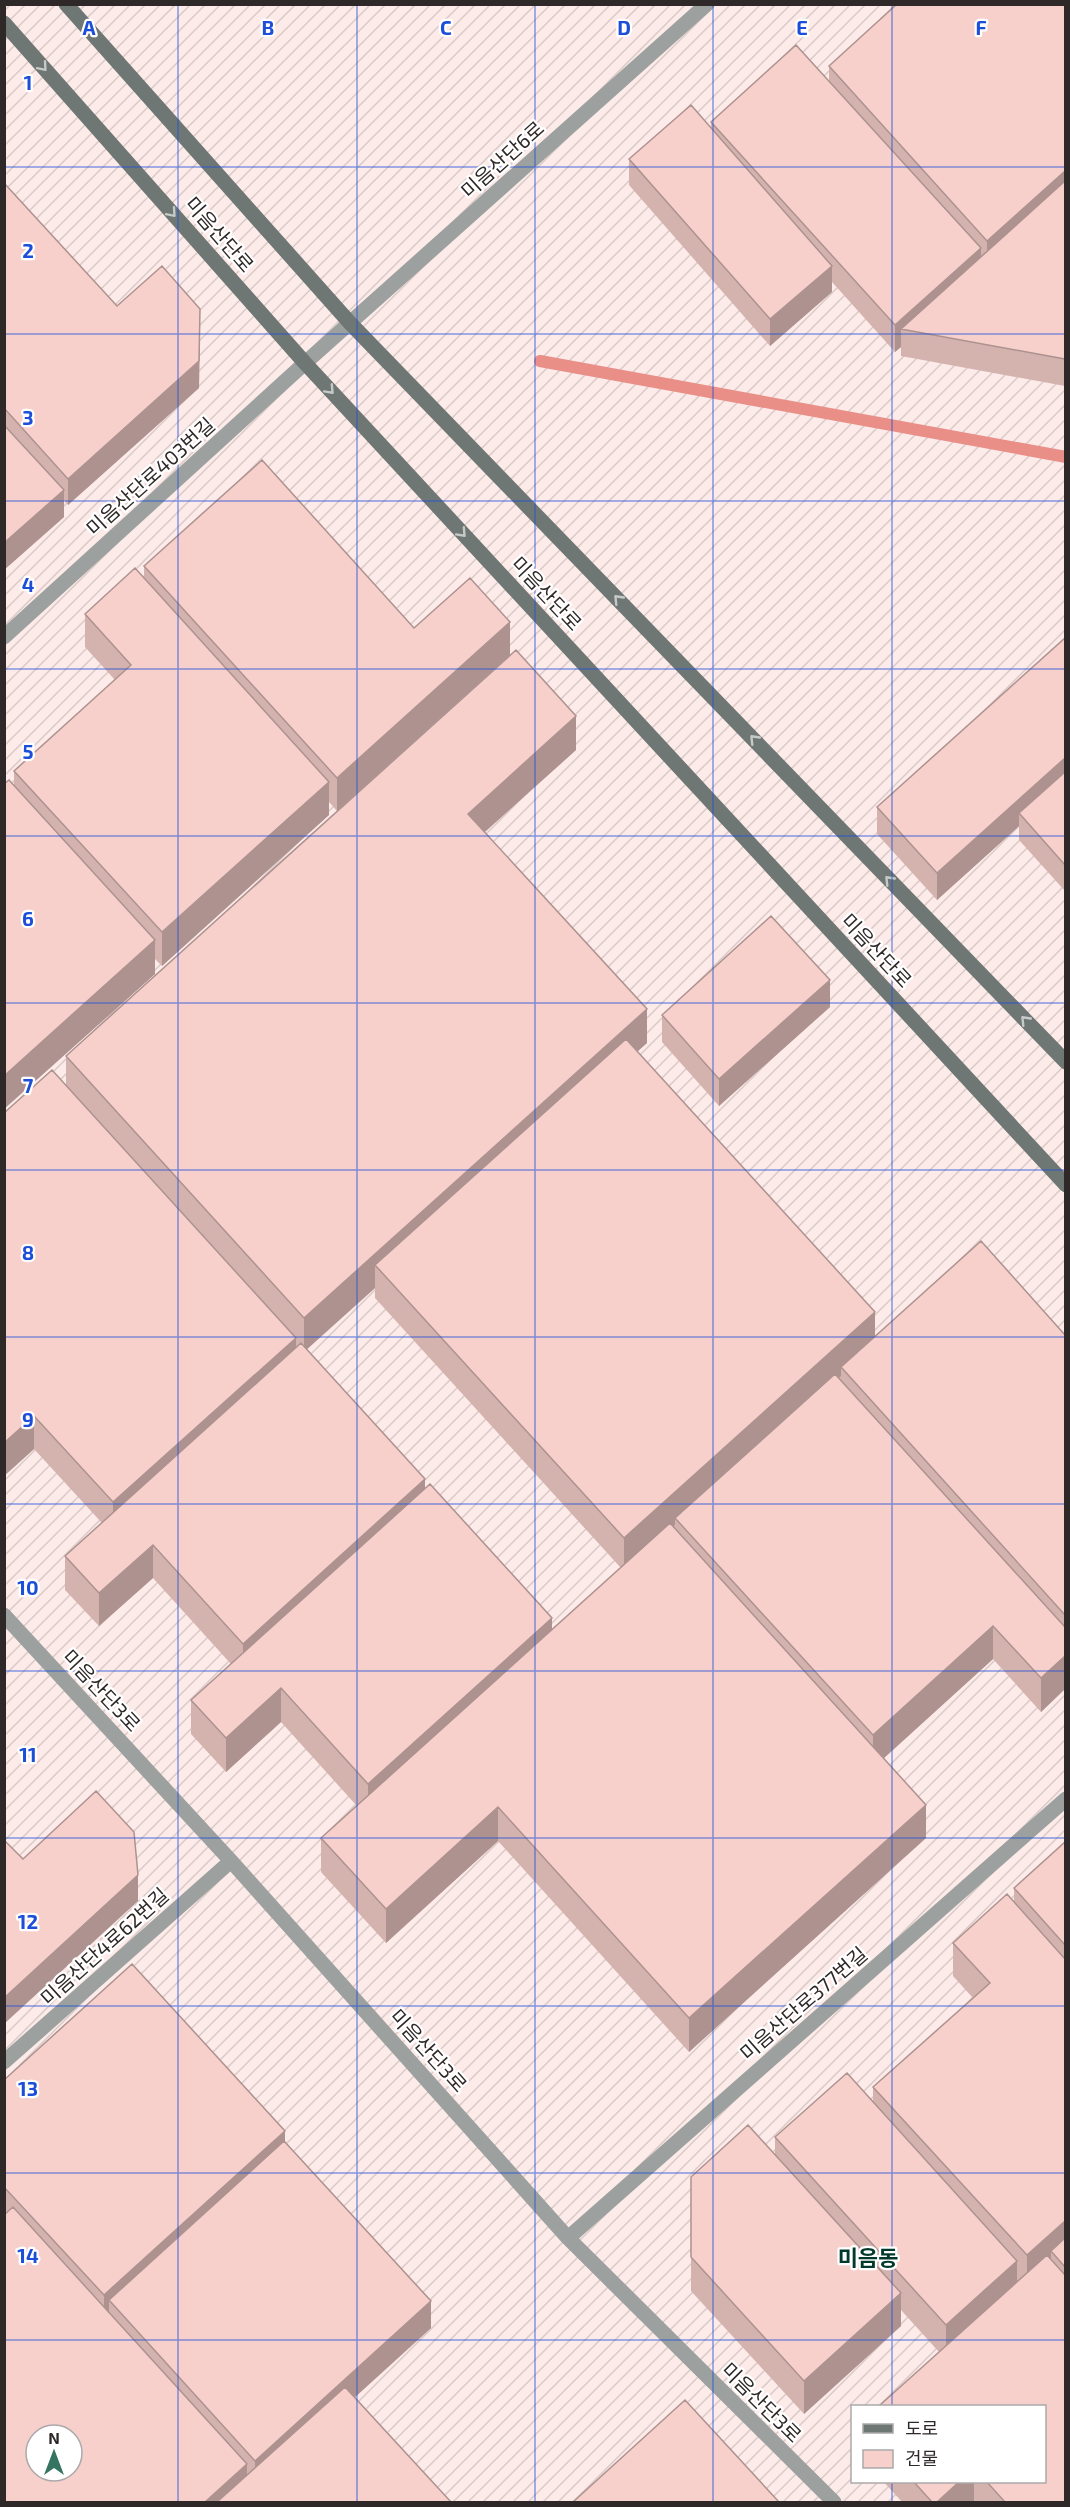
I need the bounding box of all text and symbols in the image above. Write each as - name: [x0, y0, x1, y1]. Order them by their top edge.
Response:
- text: A: [82, 15, 96, 39]
- text: B: [262, 15, 274, 39]
- text: C: [440, 15, 452, 39]
- text: D: [617, 15, 631, 39]
- text: E: [796, 15, 808, 39]
- text: F: [975, 15, 987, 39]
- one-way arrow: [36, 60, 47, 70]
- text: 1: [24, 70, 32, 94]
- street label: 미음산단6로: [456, 115, 548, 203]
- street label: 미음산단로: [181, 191, 259, 277]
- one-way arrow: [165, 206, 176, 217]
- text: 2: [22, 238, 34, 262]
- one-way arrow: [323, 383, 334, 393]
- text: 3: [22, 405, 34, 429]
- street label: 미음산단로403번길: [81, 412, 219, 540]
- one-way arrow: [455, 526, 466, 537]
- street label: 미음산단로: [507, 551, 587, 635]
- text: 4: [22, 572, 35, 596]
- one-way arrow: [614, 596, 625, 606]
- one-way arrow: [750, 736, 761, 747]
- text: 5: [22, 739, 34, 763]
- one-way arrow: [885, 876, 896, 886]
- text: 6: [22, 906, 34, 930]
- street label: 미음산단로: [837, 908, 917, 992]
- one-way arrow: [1021, 1016, 1032, 1026]
- text: 7: [23, 1073, 34, 1097]
- text: 8: [22, 1240, 34, 1264]
- text: 9: [22, 1407, 34, 1431]
- text: 10: [17, 1575, 39, 1599]
- street label: 미음산단3로: [58, 1644, 146, 1736]
- text: 11: [19, 1742, 37, 1766]
- street label: 미음산단4로62번길: [35, 1882, 173, 2010]
- text: 12: [18, 1909, 38, 1933]
- street label: 미음산단로377번길: [735, 1941, 871, 2065]
- street label: 미음산단3로: [386, 2004, 472, 2096]
- text: 13: [18, 2076, 38, 2100]
- text: 14: [17, 2243, 39, 2267]
- district label: 미음동: [838, 2244, 898, 2270]
- street label: 미음산단3로: [717, 2357, 807, 2447]
- legend: [851, 2405, 1046, 2483]
- text: 도로: [905, 2417, 938, 2439]
- north arrow: [24, 2423, 84, 2483]
- text: N: [48, 2428, 60, 2447]
- text: 건물: [905, 2447, 938, 2469]

